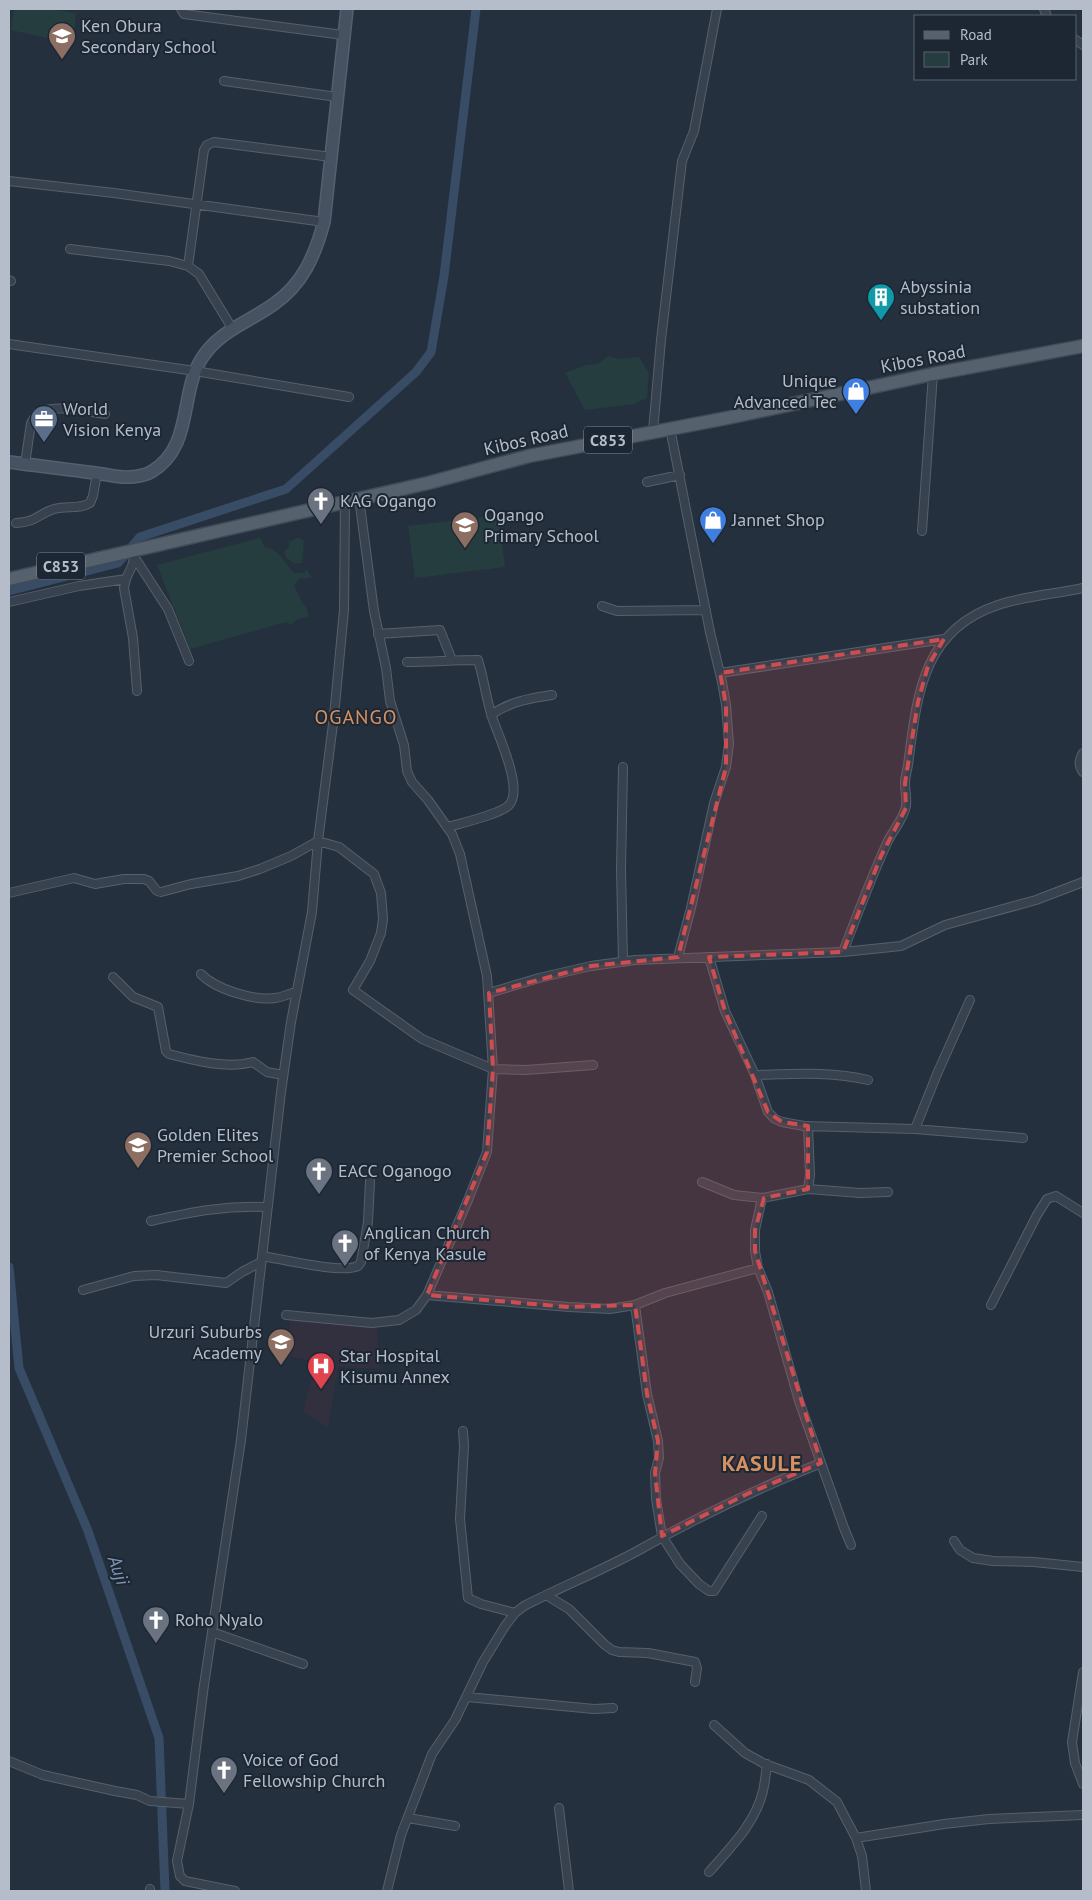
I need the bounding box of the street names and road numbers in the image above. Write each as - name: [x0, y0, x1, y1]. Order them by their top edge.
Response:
- street label: Kibos Road: [879, 339, 967, 378]
- street label: Kibos Road: [482, 419, 570, 460]
- road number: C853: [584, 426, 632, 454]
- road number: C853: [37, 552, 85, 580]

